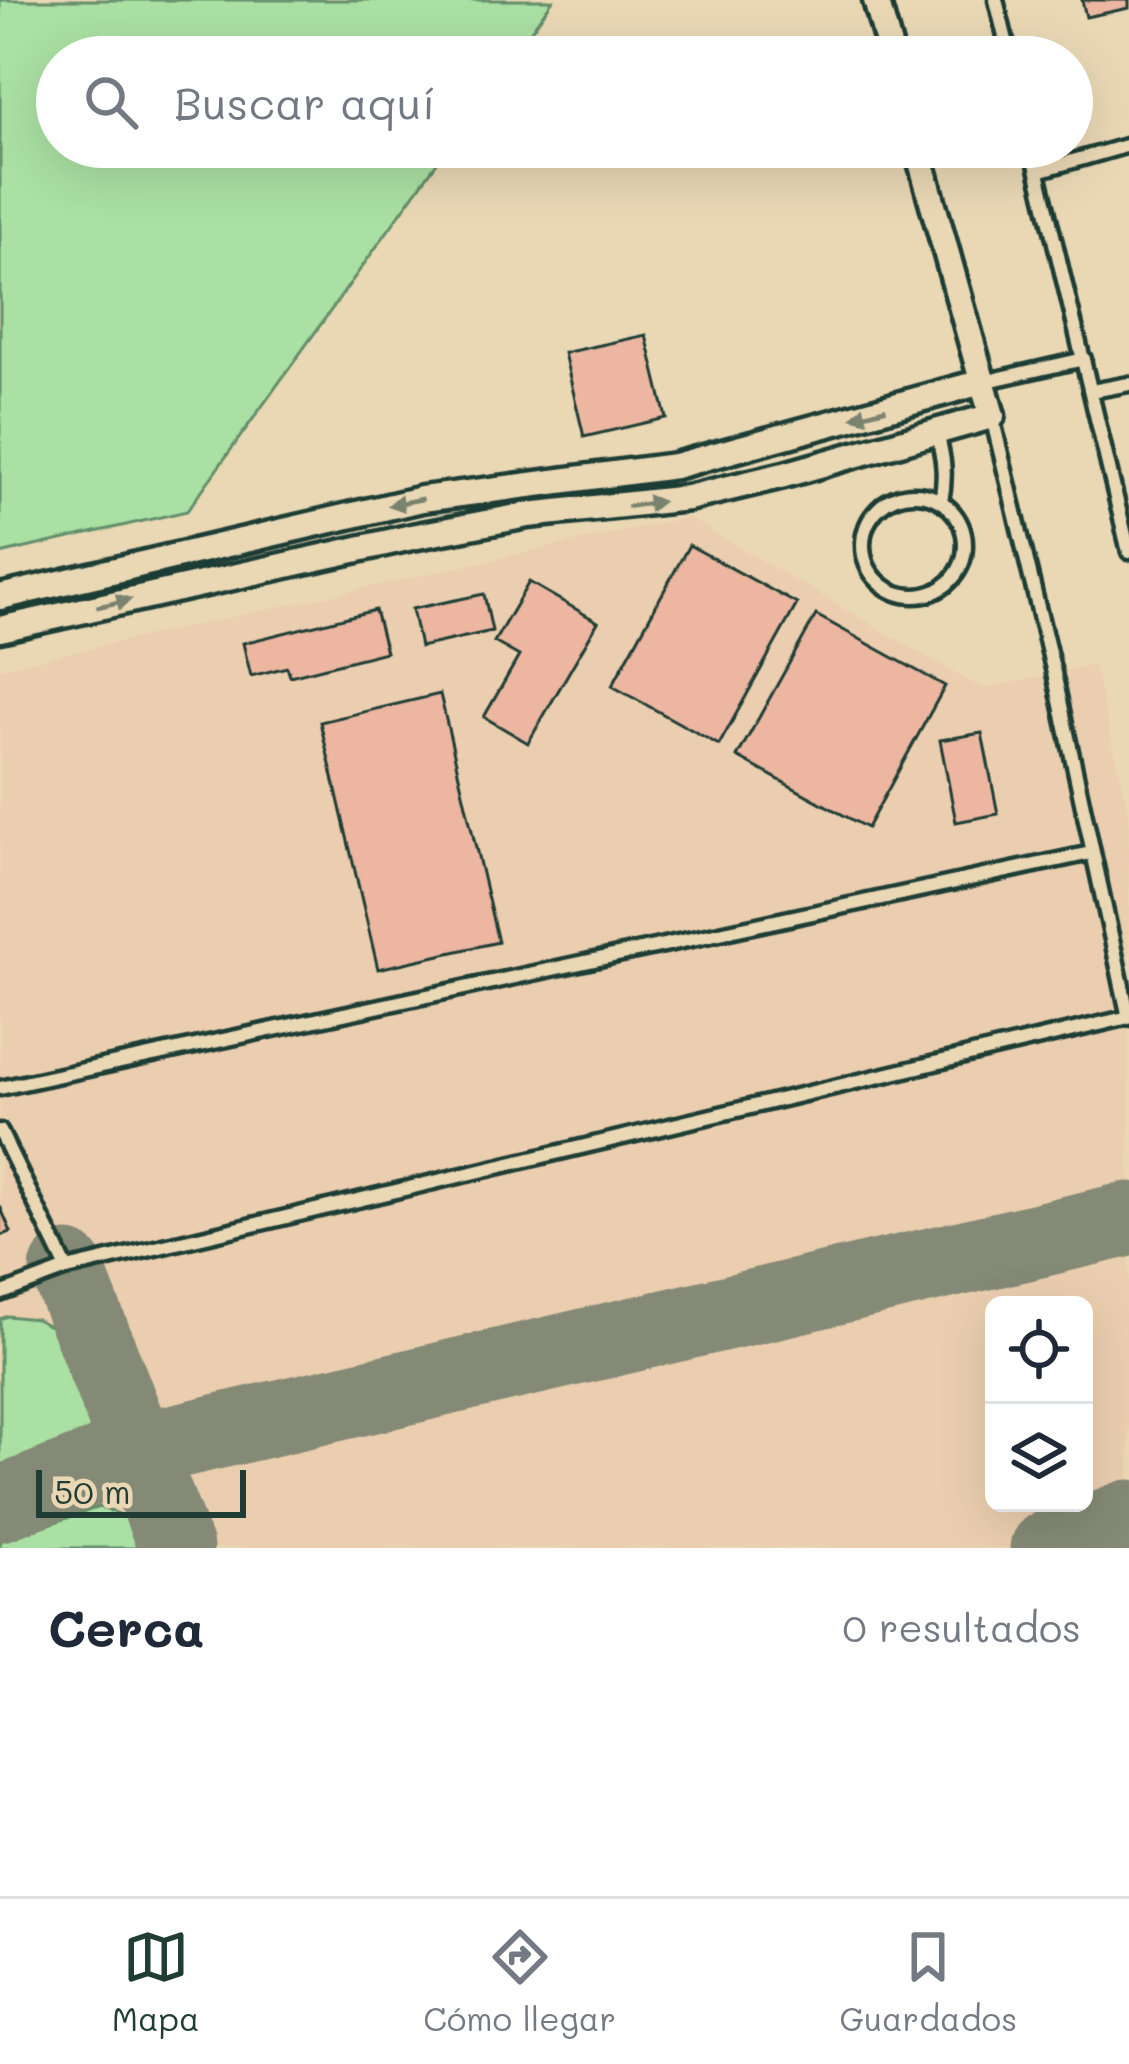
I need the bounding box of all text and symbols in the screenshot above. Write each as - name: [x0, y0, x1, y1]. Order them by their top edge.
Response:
- search box: [36, 36, 1093, 168]
- icon: search: [78, 69, 144, 135]
- text: Buscar aquí: [174, 73, 436, 131]
- one-way arrow: [850, 404, 887, 423]
- one-way arrow: [386, 493, 424, 512]
- one-way arrow: [627, 494, 664, 513]
- one-way arrow: [96, 593, 133, 612]
- map controls: [985, 1296, 1093, 1512]
- button: locate: [985, 1296, 1093, 1404]
- button: layers: [985, 1404, 1093, 1512]
- scale bar: [36, 1464, 246, 1517]
- text: 50 m: [54, 1469, 130, 1512]
- text: Cerca: [48, 1593, 205, 1660]
- text: 0 resultados: [842, 1601, 1081, 1652]
- tab: Mapa: [112, 1924, 200, 2039]
- tab: Cómo llegar: [423, 1924, 616, 2039]
- tab: Guardados: [840, 1924, 1017, 2039]

